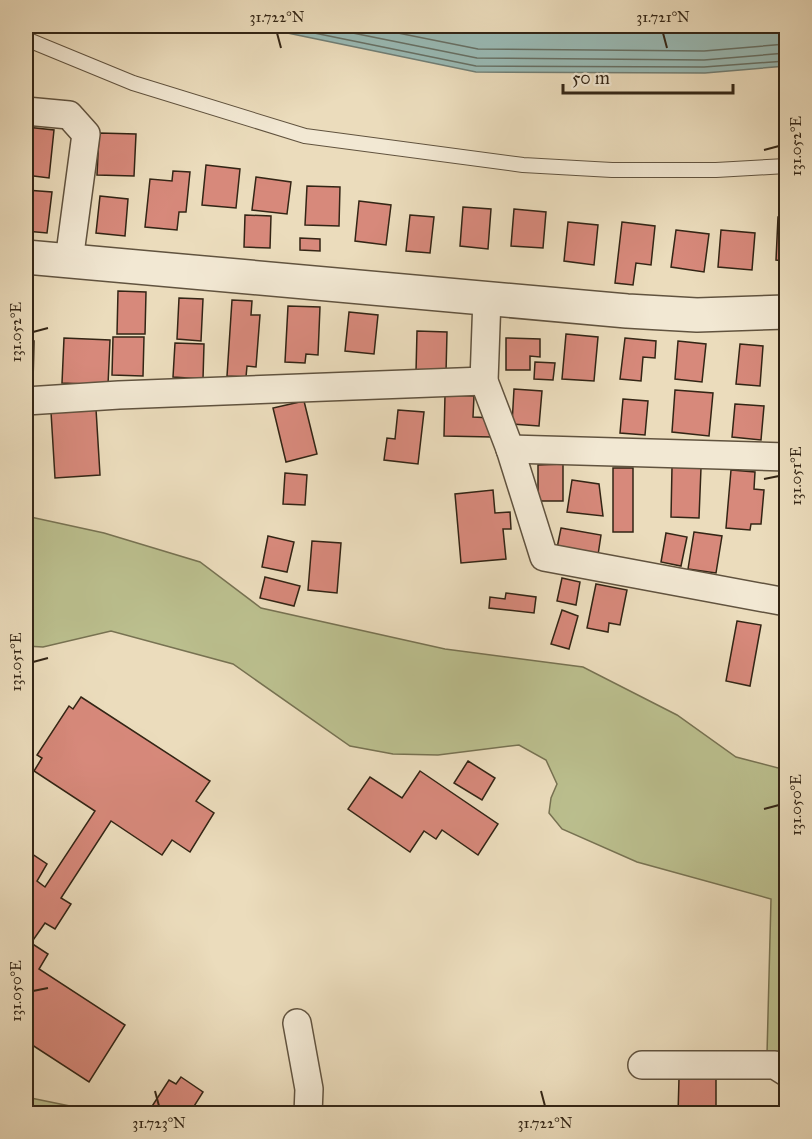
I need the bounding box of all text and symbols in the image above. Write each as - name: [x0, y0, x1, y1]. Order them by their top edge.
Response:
- text: 31.722°N: [249, 8, 305, 26]
- text: 31.721°N: [636, 8, 690, 26]
- scale bar: [563, 57, 732, 95]
- text: 50 m: [572, 67, 610, 89]
- text: 131.052°E: [787, 116, 805, 176]
- text: 131.052°E: [7, 302, 25, 362]
- text: 131.051°E: [787, 446, 805, 505]
- text: 131.051°E: [7, 632, 25, 691]
- text: 131.050°E: [787, 774, 805, 836]
- text: 131.050°E: [7, 960, 25, 1022]
- text: 31.723°N: [132, 1114, 186, 1132]
- text: 31.722°N: [517, 1114, 573, 1132]

